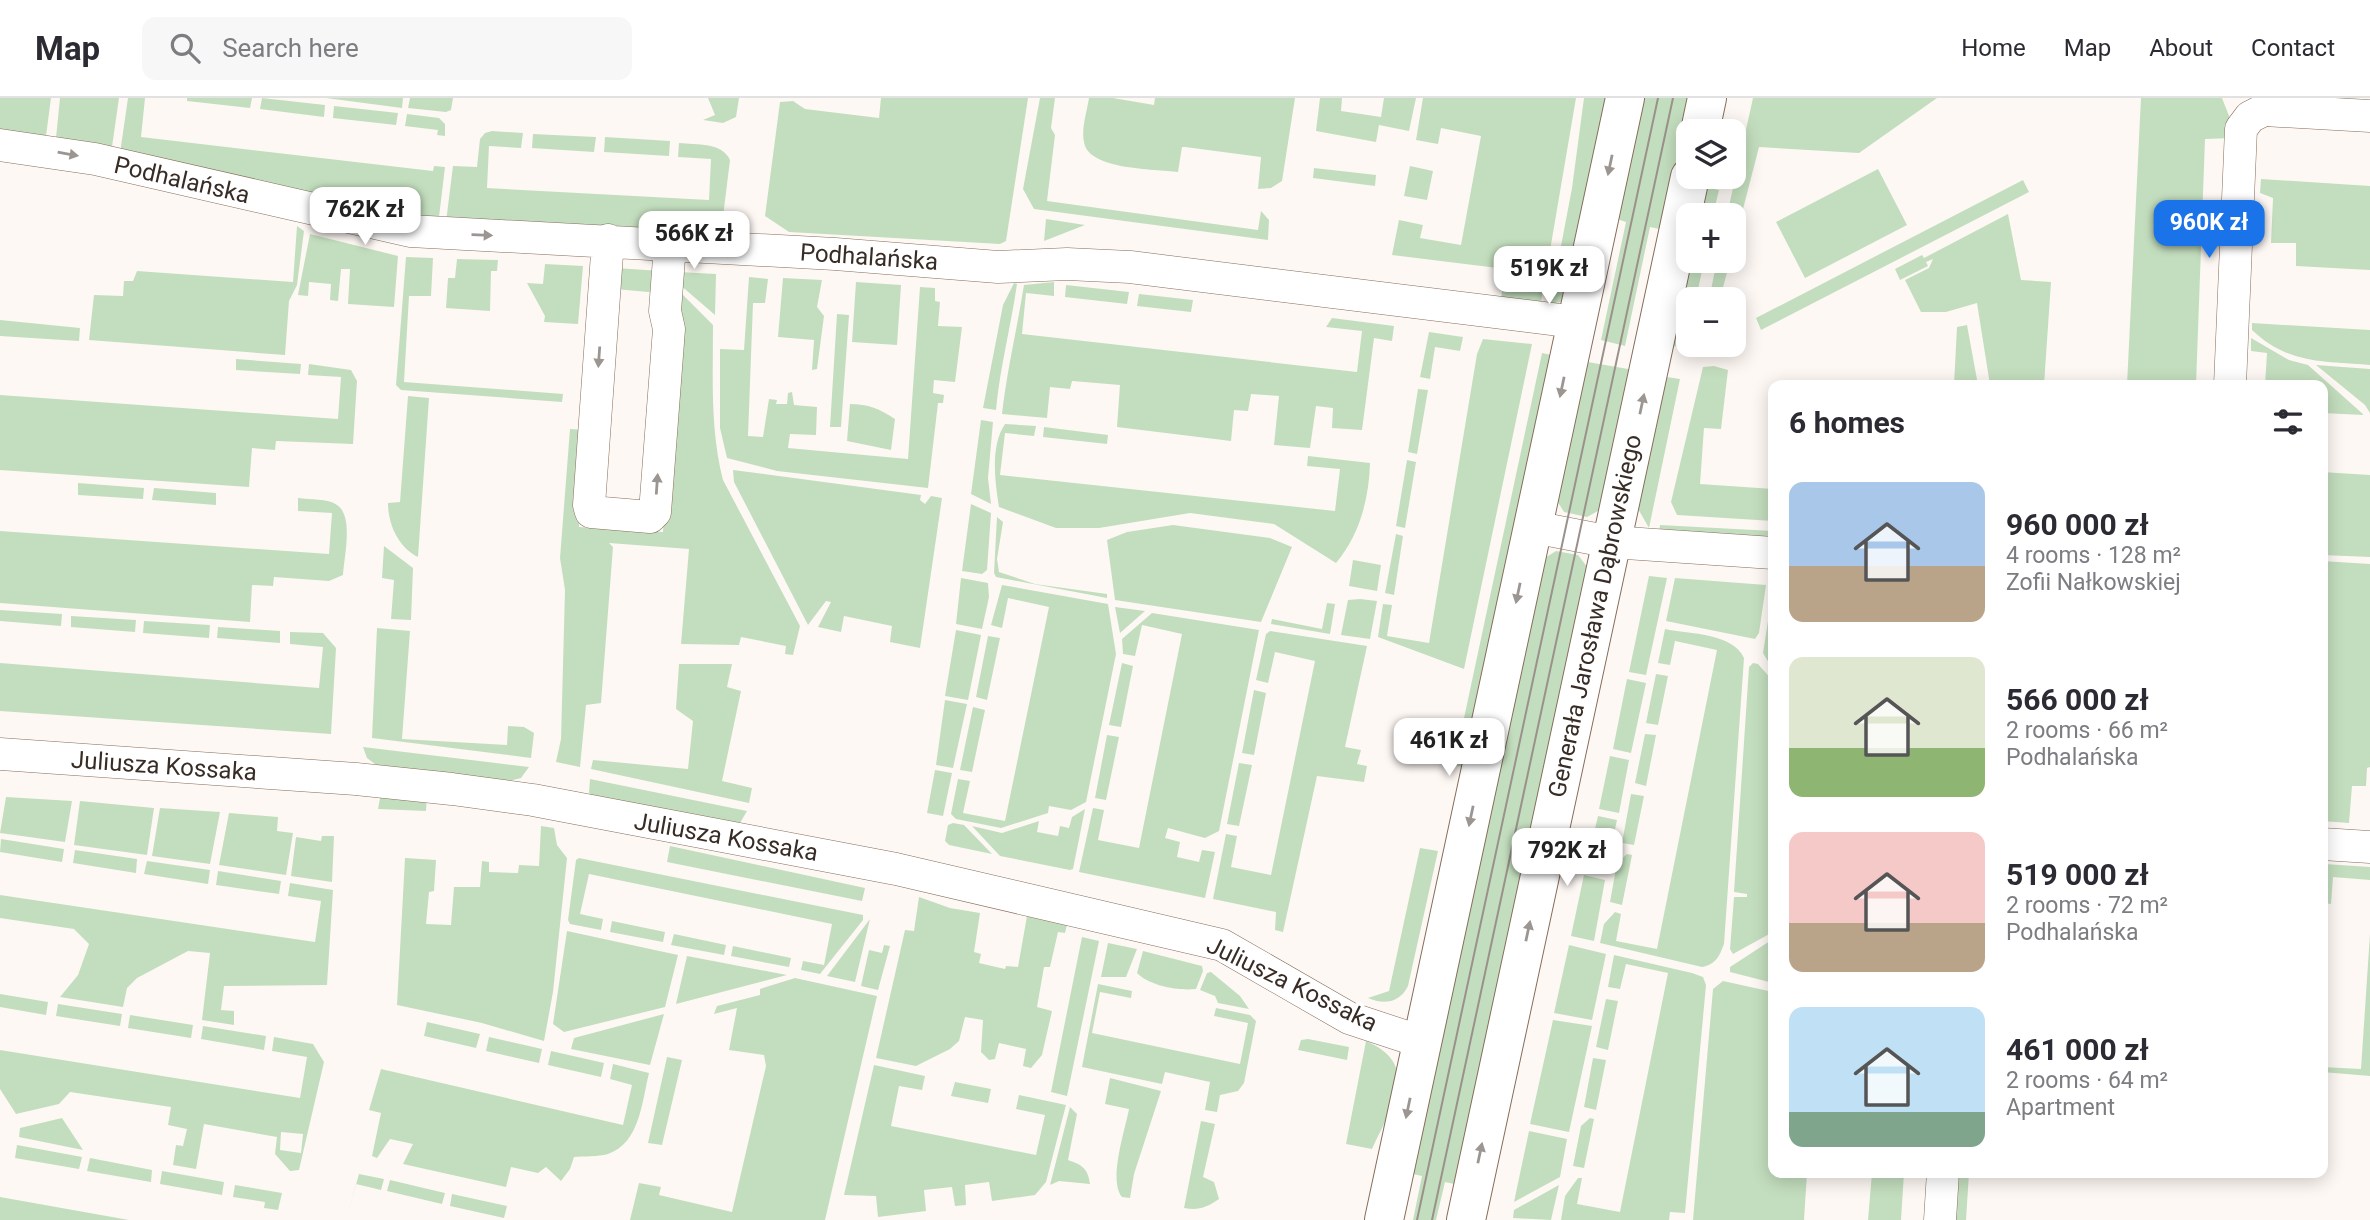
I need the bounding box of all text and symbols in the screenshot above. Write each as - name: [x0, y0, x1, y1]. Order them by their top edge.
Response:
- search box: [142, 17, 632, 80]
- text: Map: [35, 29, 100, 68]
- icon: search: [166, 29, 204, 67]
- text: Search here: [222, 33, 359, 63]
- text: Home: [1961, 34, 2026, 62]
- text: Map: [2064, 34, 2111, 62]
- text: About: [2149, 34, 2213, 62]
- text: Contact: [2251, 34, 2335, 62]
- map controls: [1676, 119, 1746, 357]
- button: layers: [1676, 119, 1746, 189]
- one-way arrow: [57, 149, 79, 160]
- street label: Podhalańska: [112, 151, 252, 209]
- one-way arrow: [1605, 154, 1616, 176]
- pin: 762K zł: [300, 188, 430, 247]
- text: 762K zł: [326, 196, 404, 223]
- pin: 960K zł: [2144, 200, 2274, 260]
- button: +: [1676, 203, 1746, 273]
- text: 960K zł: [2170, 209, 2248, 236]
- pin: 566K zł: [629, 212, 759, 271]
- text: 566K zł: [655, 220, 733, 247]
- one-way arrow: [472, 229, 494, 240]
- street label: Podhalańska: [799, 238, 939, 276]
- pin: 519K zł: [1484, 246, 1614, 306]
- text: 519K zł: [1510, 255, 1588, 282]
- button: −: [1676, 287, 1746, 357]
- one-way arrow: [593, 346, 604, 368]
- one-way arrow: [1557, 376, 1568, 398]
- one-way arrow: [1636, 393, 1647, 415]
- icon: filters: [2269, 403, 2307, 441]
- text: 6 homes: [1789, 405, 1905, 440]
- street label: Generała Jarosława Dąbrowskiego: [1543, 432, 1647, 800]
- one-way arrow: [652, 473, 663, 495]
- text: 960 000 zł: [2006, 507, 2149, 542]
- icon: home: [1845, 510, 1929, 594]
- text: 4 rooms · 128 m²: [2006, 542, 2181, 569]
- text: Zofii Nałkowskiej: [2006, 569, 2181, 596]
- one-way arrow: [1513, 582, 1524, 604]
- text: 566 000 zł: [2006, 682, 2149, 717]
- icon: home: [1845, 685, 1929, 769]
- text: 2 rooms · 66 m²: [2006, 717, 2168, 744]
- pin: 461K zł: [1384, 718, 1514, 778]
- text: 461K zł: [1410, 727, 1488, 754]
- text: Podhalańska: [2006, 744, 2138, 771]
- street label: Juliusza Kossaka: [70, 746, 258, 786]
- one-way arrow: [1465, 805, 1476, 827]
- street label: Juliusza Kossaka: [632, 807, 820, 867]
- pin: 792K zł: [1502, 828, 1632, 888]
- text: 792K zł: [1528, 837, 1606, 864]
- text: 519 000 zł: [2006, 857, 2149, 892]
- icon: home: [1845, 860, 1929, 944]
- text: 2 rooms · 72 m²: [2006, 892, 2168, 919]
- text: Podhalańska: [2006, 919, 2138, 946]
- one-way arrow: [1522, 920, 1533, 942]
- street label: Juliusza Kossaka: [1202, 931, 1382, 1037]
- text: 461 000 zł: [2006, 1032, 2149, 1067]
- icon: home: [1845, 1035, 1929, 1119]
- text: 2 rooms · 64 m²: [2006, 1067, 2168, 1094]
- text: Apartment: [2006, 1094, 2115, 1121]
- one-way arrow: [1402, 1097, 1413, 1119]
- one-way arrow: [1475, 1142, 1486, 1164]

